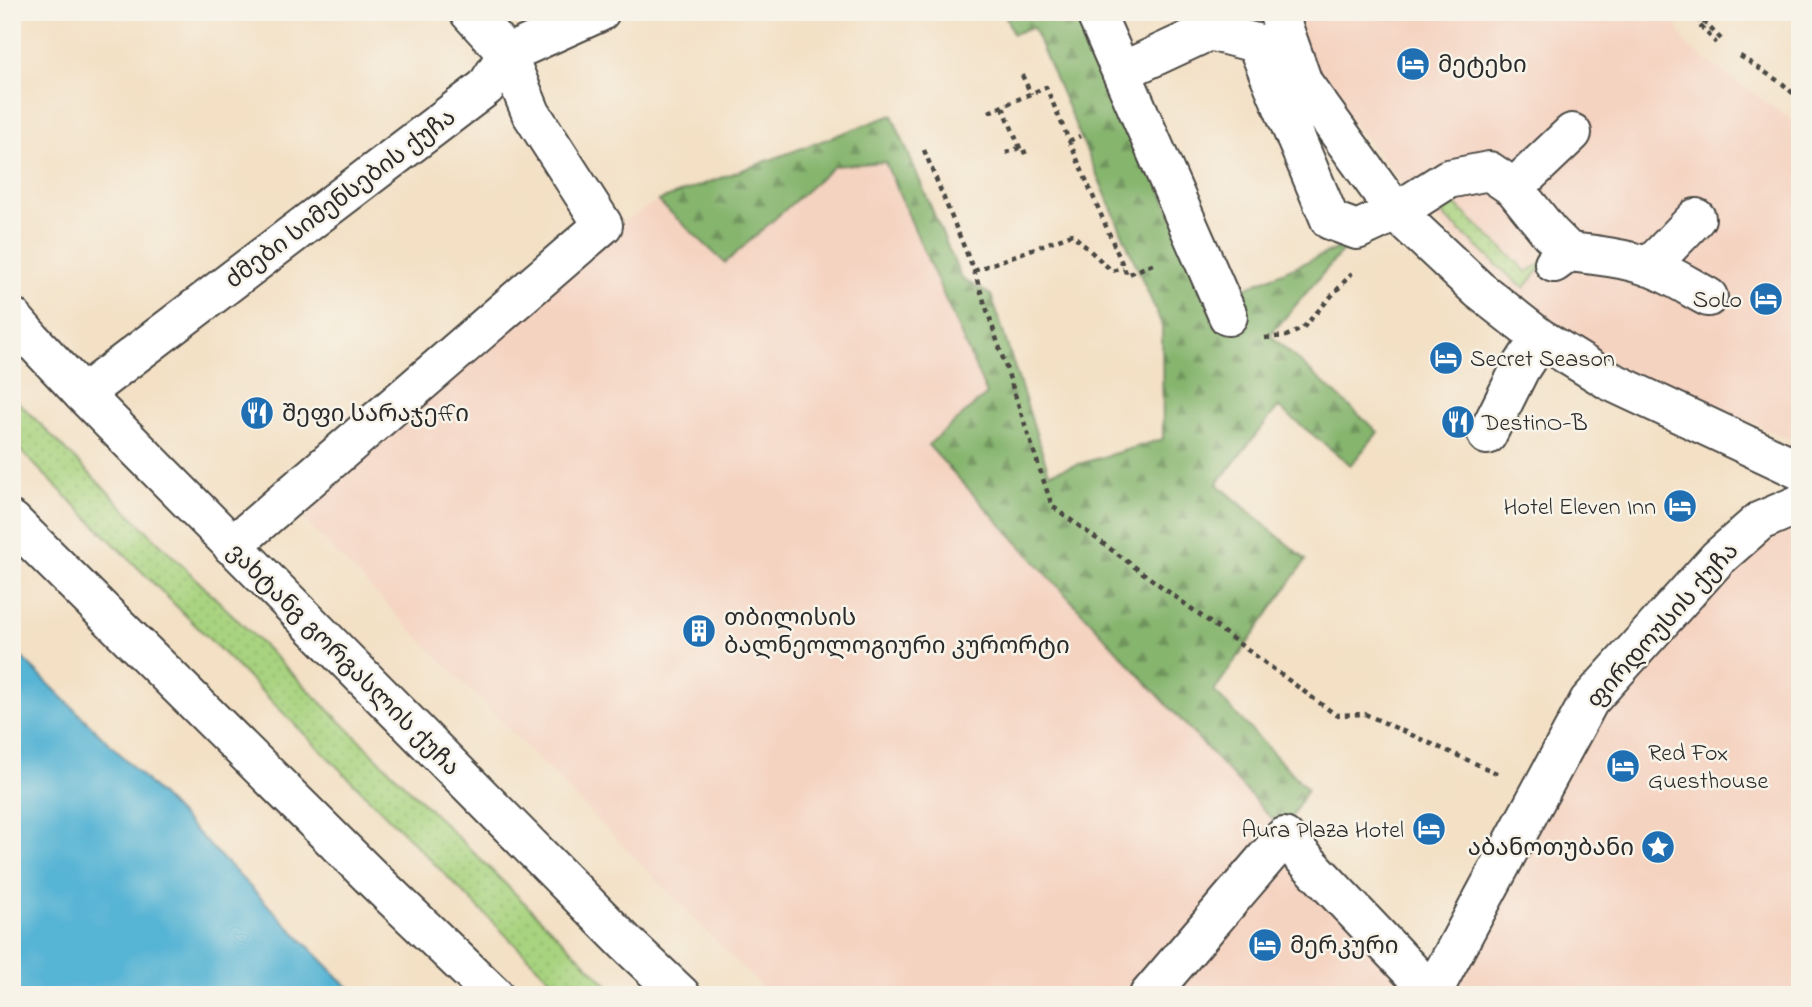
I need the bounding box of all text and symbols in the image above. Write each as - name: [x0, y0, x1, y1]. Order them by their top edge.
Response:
- hotel icon: მეტეხი: [1394, 45, 1432, 83]
- place label: მეტეხი: [1438, 49, 1527, 84]
- street label: ძმები სიმენსების ქუჩა: [219, 102, 464, 298]
- hotel icon: SoLo: [1747, 280, 1785, 318]
- place label: SoLo: [1693, 284, 1742, 319]
- hotel icon: Secret Season: [1427, 339, 1465, 377]
- place label: Secret Season: [1470, 343, 1615, 378]
- restaurant icon: შეფი სარაჯეffი: [238, 394, 276, 432]
- place label: შეფი სარაჯეffი: [282, 398, 469, 433]
- restaurant icon: DestinO-B: [1439, 403, 1477, 441]
- place label: DestinO-B: [1481, 407, 1588, 442]
- hotel icon: Hotel Eleven Inn: [1661, 487, 1699, 525]
- place label: Hotel Eleven Inn: [1504, 491, 1656, 526]
- street label: ვახტანგ გორგასლის ქუჩა: [218, 536, 467, 785]
- street label: ფირდოუსის ქუჩა: [1580, 536, 1748, 718]
- place label: თბილისის ბალნეოლოგიური კურორტი: [724, 602, 1070, 665]
- building icon: თბილისის ბალნეოლოგიური კურორტი: [680, 612, 718, 650]
- place label: Red Fox Guesthouse: [1648, 737, 1768, 800]
- hotel icon: Red Fox Guesthouse: [1604, 747, 1642, 785]
- hotel icon: Aura Plaza Hotel: [1410, 810, 1448, 848]
- place label: Aura Plaza Hotel: [1241, 814, 1404, 849]
- place icon: აბანოთუბანი: [1639, 828, 1677, 866]
- place label: აბანოთუბანი: [1468, 832, 1634, 867]
- hotel icon: მერკური: [1246, 926, 1284, 964]
- place label: მერკური: [1290, 930, 1399, 965]

